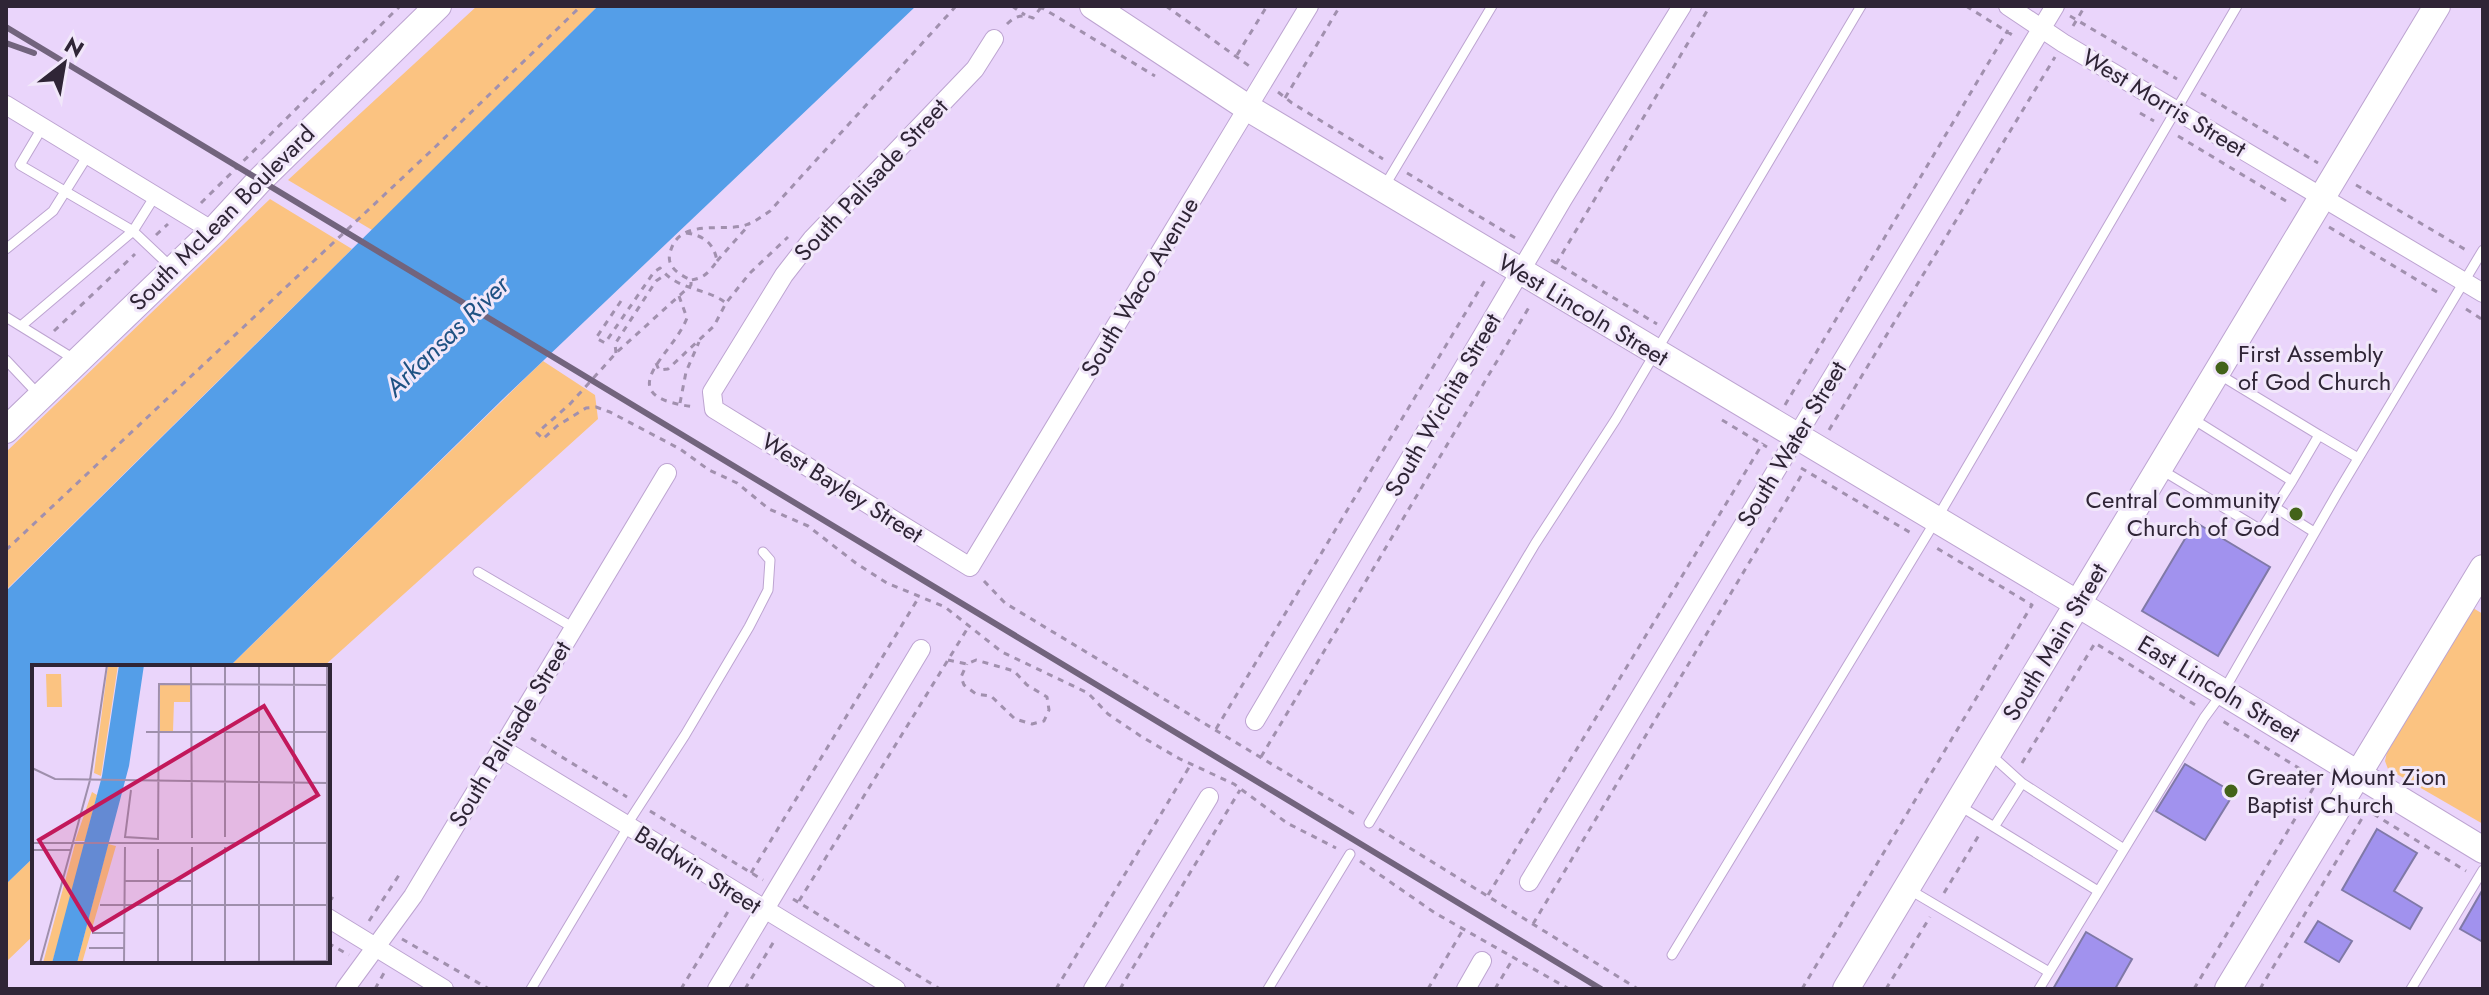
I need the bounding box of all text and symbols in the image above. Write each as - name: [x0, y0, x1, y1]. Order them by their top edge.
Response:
- north arrow: [24, 24, 104, 104]
- text: N: [59, 29, 90, 65]
- street label: West Morris Street: [2075, 40, 2253, 166]
- street label: South Palisade Street: [786, 90, 956, 269]
- street label: South McLean Boulevard: [121, 117, 323, 319]
- street label: South Waco Avenue: [1072, 190, 1207, 383]
- street label: West Lincoln Street: [1491, 245, 1675, 375]
- water label: Arkansas River: [376, 266, 519, 406]
- street label: South Wichita Street: [1376, 306, 1509, 503]
- place label: First Assembly of God Church: [2238, 336, 2391, 399]
- street label: South Water Street: [1728, 354, 1855, 533]
- marker: First Assembly of God Church: [2213, 359, 2231, 377]
- street label: West Bayley Street: [755, 424, 930, 551]
- place label: Central Community Church of God: [2086, 482, 2280, 545]
- marker: Central Community Church of God: [2287, 505, 2305, 523]
- street label: South Main Street: [1994, 556, 2116, 727]
- street label: East Lincoln Street: [2131, 626, 2307, 751]
- street label: South Palisade Street: [440, 634, 579, 834]
- inset map: [32, 665, 330, 963]
- place label: Greater Mount Zion Baptist Church: [2247, 759, 2447, 822]
- marker: Greater Mount Zion Baptist Church: [2222, 782, 2240, 800]
- street label: Baldwin Street: [628, 817, 769, 923]

